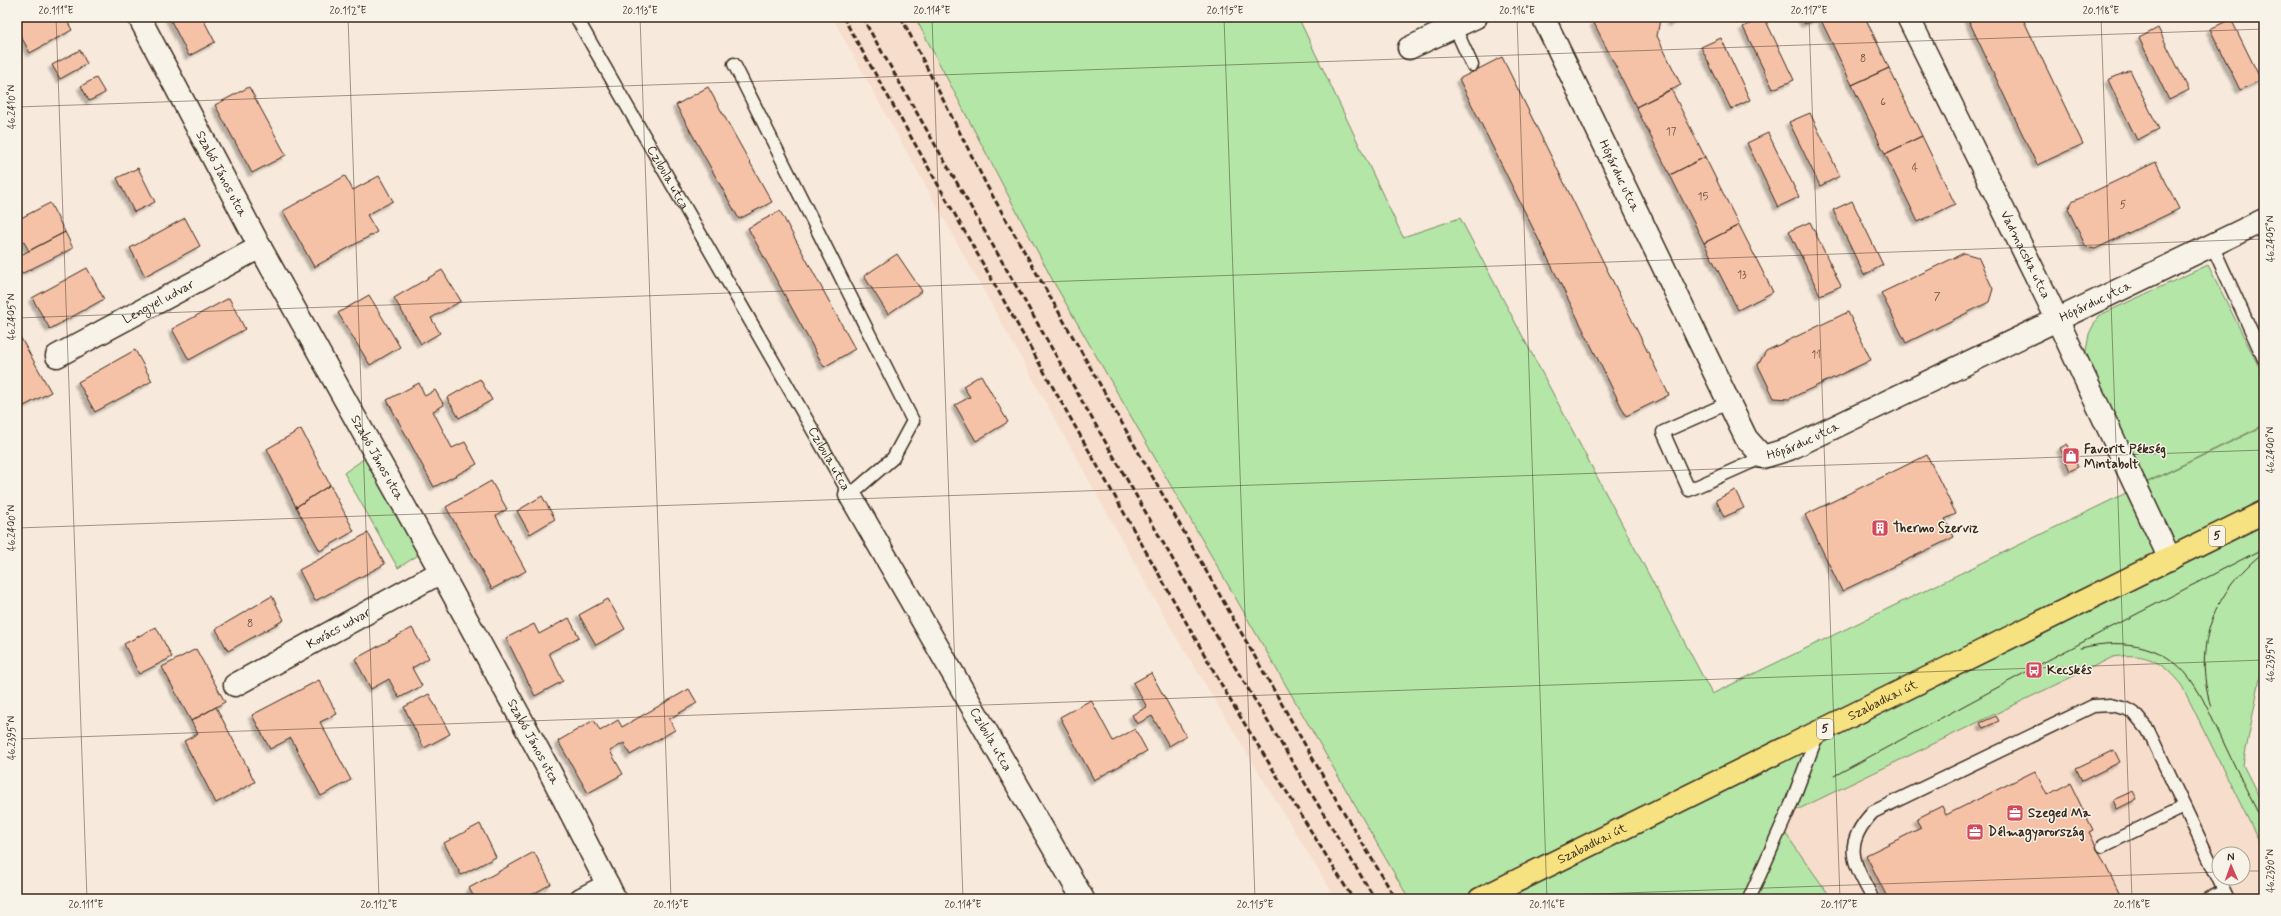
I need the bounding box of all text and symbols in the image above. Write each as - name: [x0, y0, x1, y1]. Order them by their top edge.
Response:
- text: 20.111°E: [39, 4, 74, 18]
- text: 20.112°E: [330, 4, 367, 18]
- text: 20.113°E: [622, 4, 658, 18]
- text: 20.114°E: [914, 4, 951, 18]
- text: 20.115°E: [1207, 4, 1243, 18]
- text: 20.116°E: [1499, 4, 1535, 18]
- text: 20.117°E: [1791, 4, 1827, 18]
- text: 20.118°E: [2083, 4, 2119, 18]
- house number: 8: [1860, 52, 1866, 66]
- text: 46.2410°N: [5, 85, 19, 129]
- house number: 6: [1880, 95, 1886, 109]
- house number: 17: [1666, 125, 1677, 139]
- street label: Szabó János utca: [192, 128, 251, 220]
- street label: Hópárduc utca: [1595, 137, 1644, 214]
- street label: Czibula utca: [643, 142, 693, 213]
- house number: 4: [1912, 161, 1919, 175]
- house number: 15: [1698, 190, 1709, 204]
- house number: 5: [2120, 198, 2127, 212]
- street label: Vadmacska utca: [1997, 208, 2054, 301]
- text: 46.2405°N: [2264, 215, 2278, 262]
- house number: 13: [1737, 268, 1747, 282]
- street label: Lengyel udvar: [120, 275, 198, 328]
- street label: Hópárduc utca: [2056, 277, 2134, 326]
- house number: 7: [1934, 290, 1941, 304]
- text: 46.2405°N: [5, 293, 19, 340]
- house number: 11: [1811, 348, 1821, 362]
- street label: Szabó János utca: [347, 412, 408, 504]
- street label: Hópárduc utca: [1765, 417, 1842, 464]
- street label: Czibula utca: [804, 424, 854, 494]
- text: 46.2400°N: [2264, 427, 2278, 473]
- place label: Favorit Pékség Mintabolt: [2084, 441, 2166, 473]
- shop icon: Favorit Pékség Mintabolt: [2061, 446, 2081, 466]
- text: 46.2400°N: [5, 505, 19, 551]
- building icon: Thermo Szerviz: [1870, 518, 1890, 538]
- place label: Thermo Szerviz: [1893, 520, 1979, 537]
- road number: 5: [2209, 526, 2225, 546]
- street label: Kovács udvar: [303, 604, 374, 653]
- house number: 8: [247, 617, 253, 631]
- text: 46.2395°N: [2264, 638, 2278, 682]
- bus stop icon: Kecskés: [2024, 660, 2044, 680]
- place label: Kecskés: [2047, 662, 2092, 679]
- street label: Szabadkai út: [1845, 676, 1920, 725]
- street label: Szabó János utca: [503, 696, 564, 788]
- street label: Czibula utca: [966, 704, 1016, 774]
- text: 46.2395°N: [5, 716, 19, 760]
- road number: 5: [1817, 719, 1833, 739]
- office icon: Szeged Ma: [2005, 803, 2025, 823]
- place label: Szeged Ma: [2028, 805, 2092, 824]
- street label: Szabadkai út: [1555, 819, 1630, 868]
- office icon: Délmagyarország: [1965, 822, 1985, 842]
- place label: Délmagyarország: [1988, 824, 2085, 843]
- north arrow: [2211, 846, 2251, 886]
- text: 46.2390°N: [2264, 849, 2278, 893]
- text: N: [2227, 850, 2235, 864]
- text: 20.111°E: [69, 898, 104, 912]
- text: 20.112°E: [361, 898, 398, 912]
- text: 20.113°E: [653, 898, 689, 912]
- text: 20.114°E: [945, 898, 982, 912]
- text: 20.115°E: [1237, 898, 1273, 912]
- text: 20.116°E: [1529, 898, 1565, 912]
- text: 20.117°E: [1821, 898, 1857, 912]
- text: 20.118°E: [2114, 898, 2150, 912]

